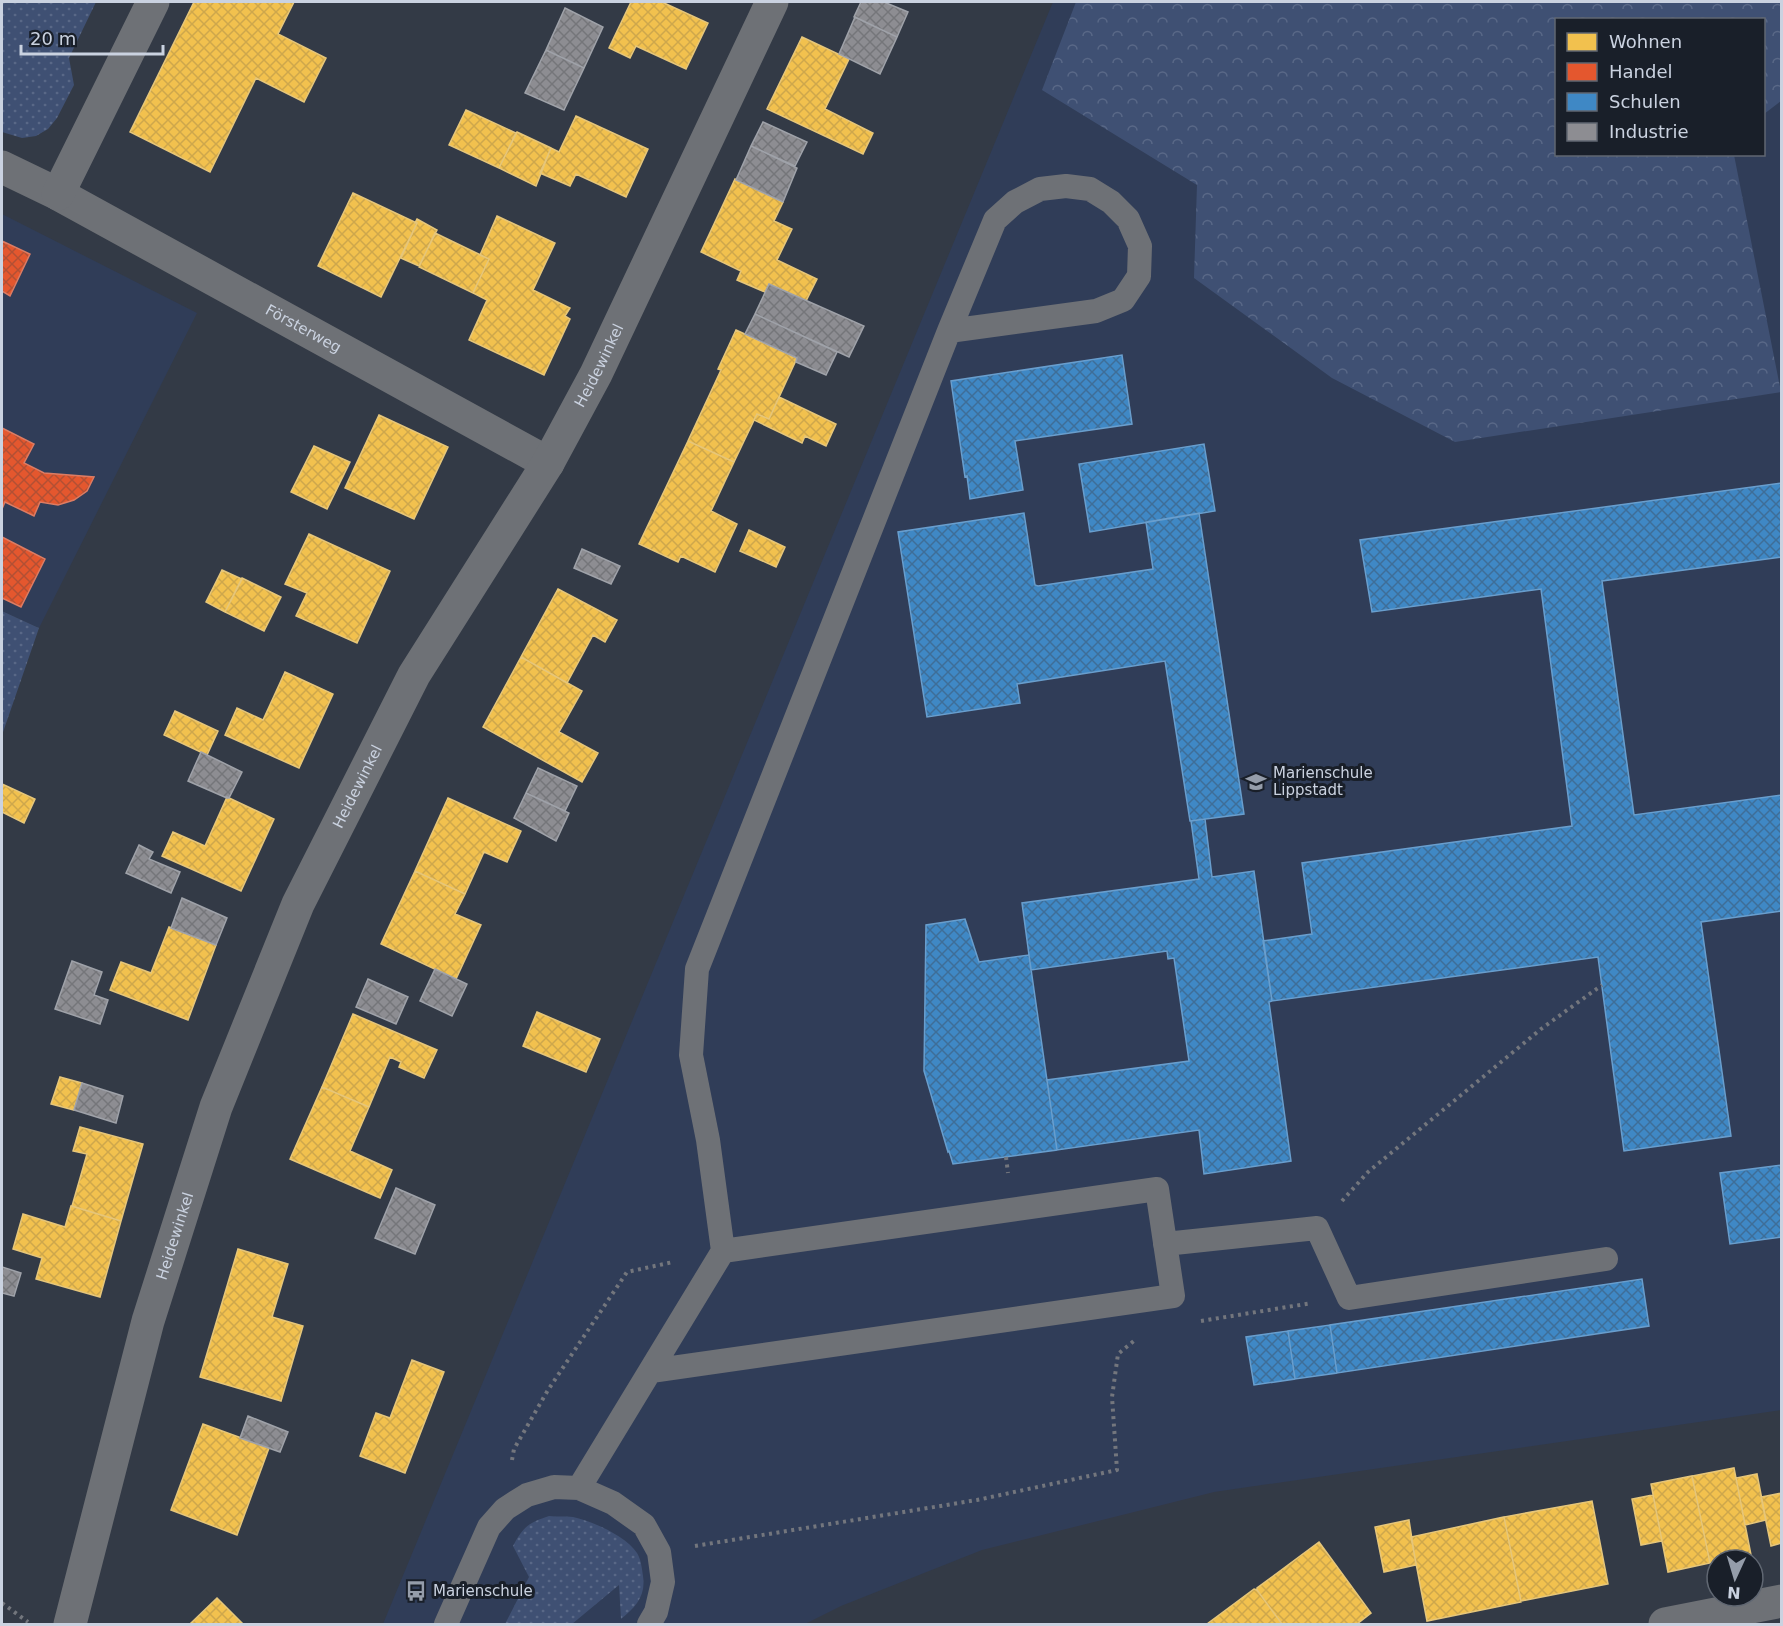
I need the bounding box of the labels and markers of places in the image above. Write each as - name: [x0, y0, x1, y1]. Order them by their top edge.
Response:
- place label: Marienschule Lippstadt: [1273, 764, 1373, 799]
- school or university icon: Marienschule Lippstadt: [1244, 770, 1268, 794]
- bus stop icon: Marienschule: [404, 1579, 428, 1603]
- place label: Marienschule: [433, 1582, 533, 1600]

